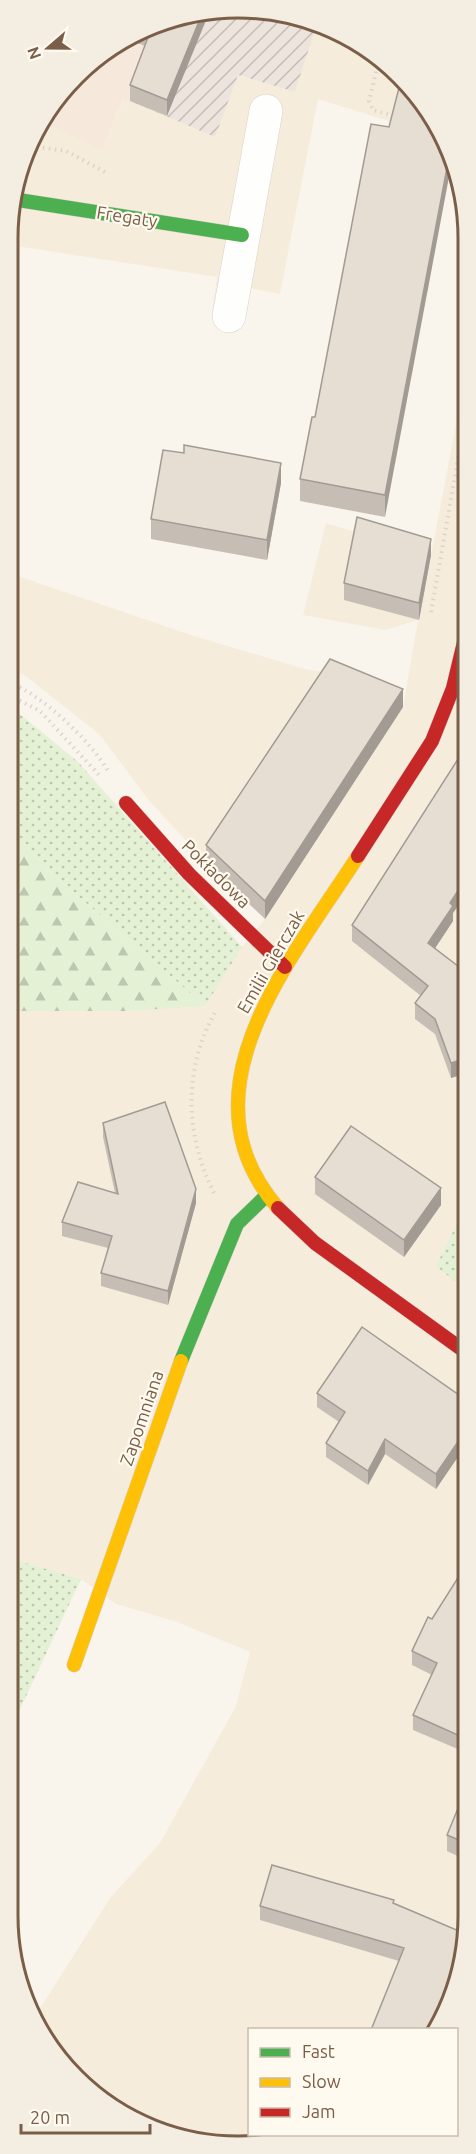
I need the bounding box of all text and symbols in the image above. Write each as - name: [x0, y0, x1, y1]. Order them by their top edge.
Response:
- north arrow: [18, 18, 78, 78]
- text: N: [23, 44, 44, 62]
- street label: Fregaty: [95, 201, 159, 231]
- street label: Pokładowa: [178, 835, 255, 912]
- street label: Emilii Gierczak: [233, 906, 308, 1017]
- street label: Zapomniana: [115, 1367, 167, 1468]
- legend: [248, 2028, 458, 2136]
- text: Fast: [302, 2041, 335, 2061]
- text: Slow: [302, 2071, 341, 2091]
- scale bar: [21, 2097, 150, 2135]
- text: Jam: [302, 2101, 336, 2121]
- text: 20 m: [30, 2107, 70, 2127]

